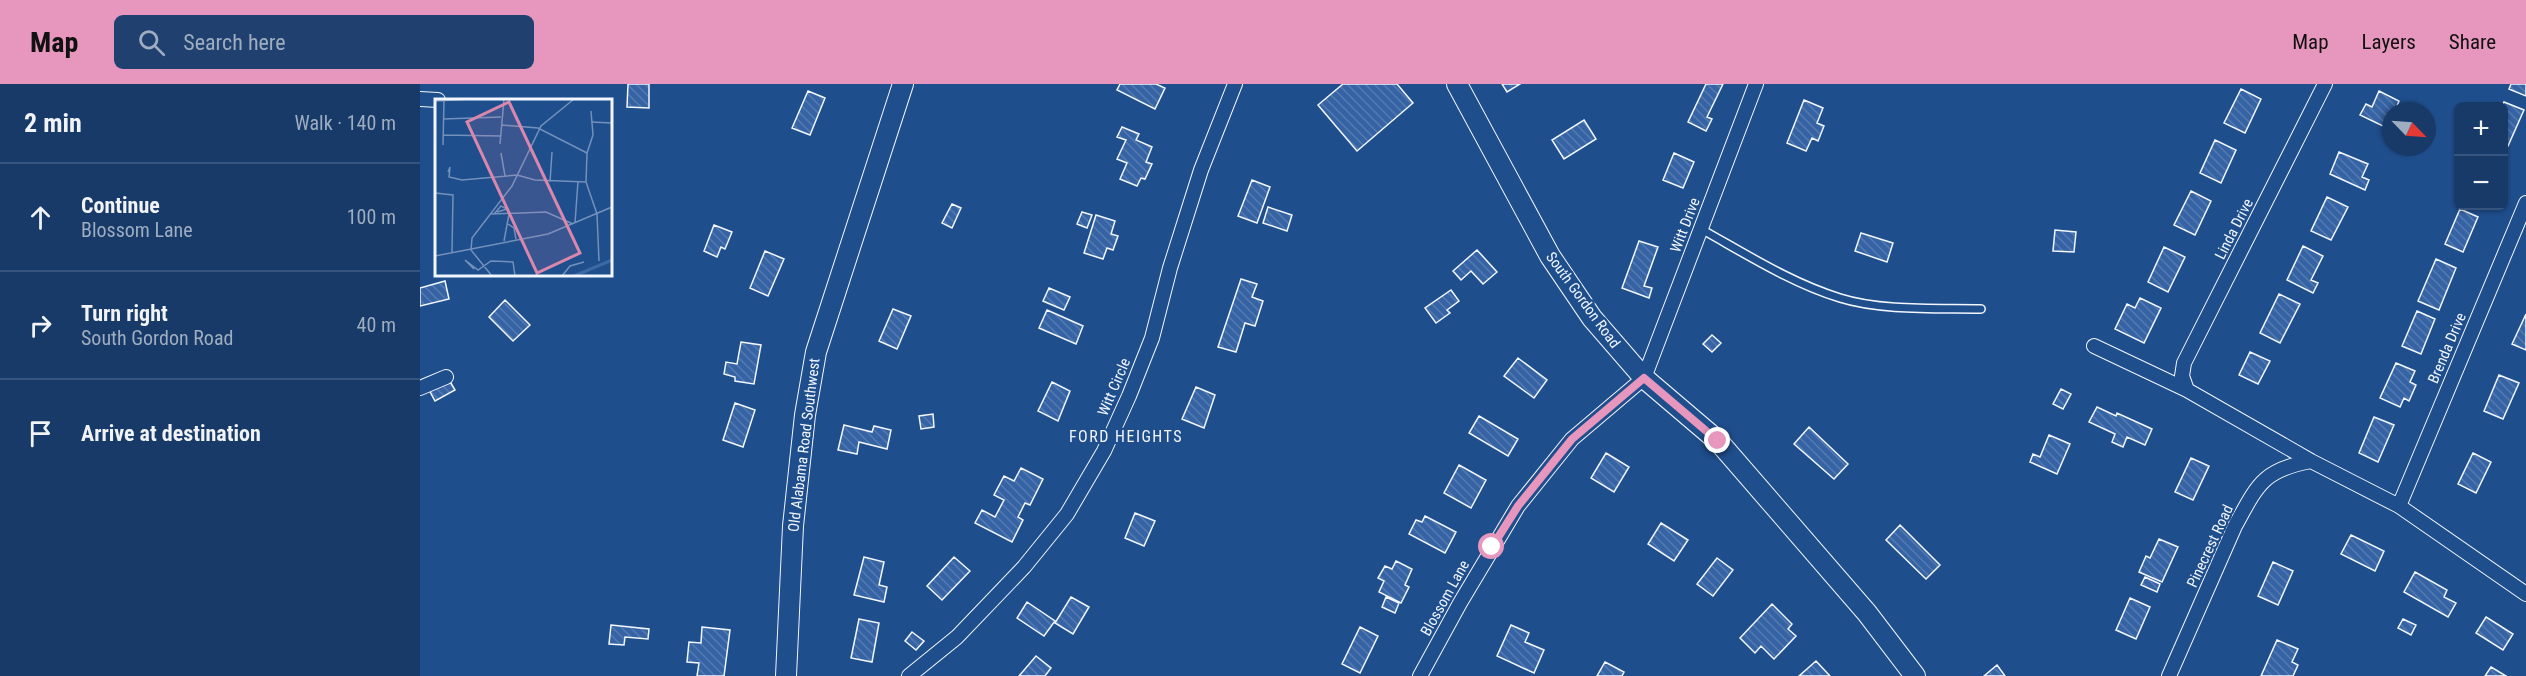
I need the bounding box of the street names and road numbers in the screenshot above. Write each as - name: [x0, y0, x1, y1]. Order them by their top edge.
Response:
- street label: Witt Drive: [1666, 195, 1704, 255]
- street label: Linda Drive: [2211, 196, 2257, 262]
- street label: South Gordon Road: [1542, 248, 1624, 352]
- street label: Brenda Drive: [2424, 310, 2470, 386]
- street label: Witt Circle: [1094, 355, 1134, 419]
- street label: Old Alabama Road Southwest: [784, 357, 824, 533]
- street label: Pinecrest Road: [2183, 502, 2237, 590]
- street label: Blossom Lane: [1417, 557, 1473, 639]

